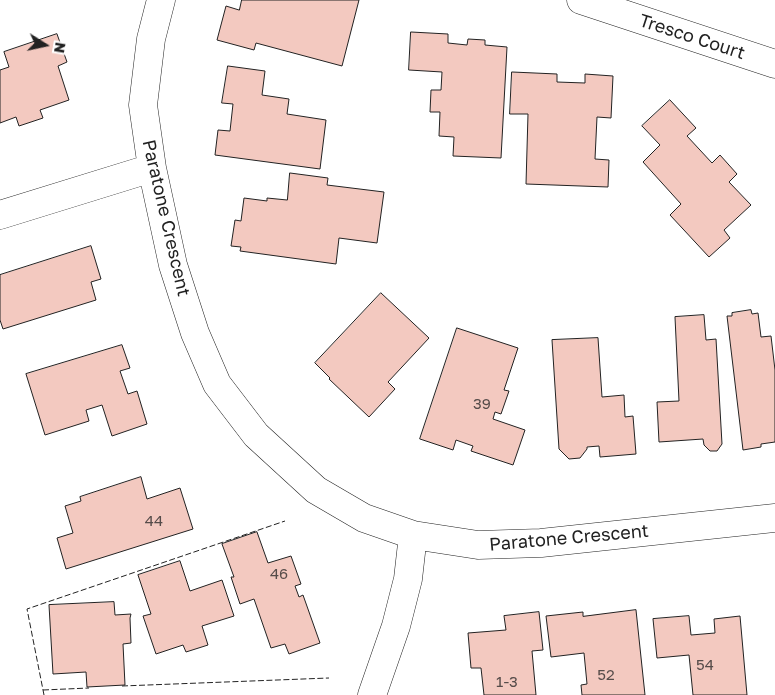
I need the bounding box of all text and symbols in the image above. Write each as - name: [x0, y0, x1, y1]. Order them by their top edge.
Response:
- street label: Tresco Court: [636, 10, 748, 64]
- north arrow: [20, 20, 70, 70]
- text: N: [51, 41, 70, 54]
- street label: Paratone Crescent: [137, 138, 195, 298]
- house number: 39: [473, 395, 491, 413]
- house number: 44: [145, 512, 163, 530]
- street label: Paratone Crescent: [488, 520, 650, 556]
- house number: 46: [270, 565, 288, 583]
- house number: 54: [696, 656, 714, 674]
- house number: 52: [597, 666, 615, 684]
- house number: 1-3: [496, 673, 518, 691]

